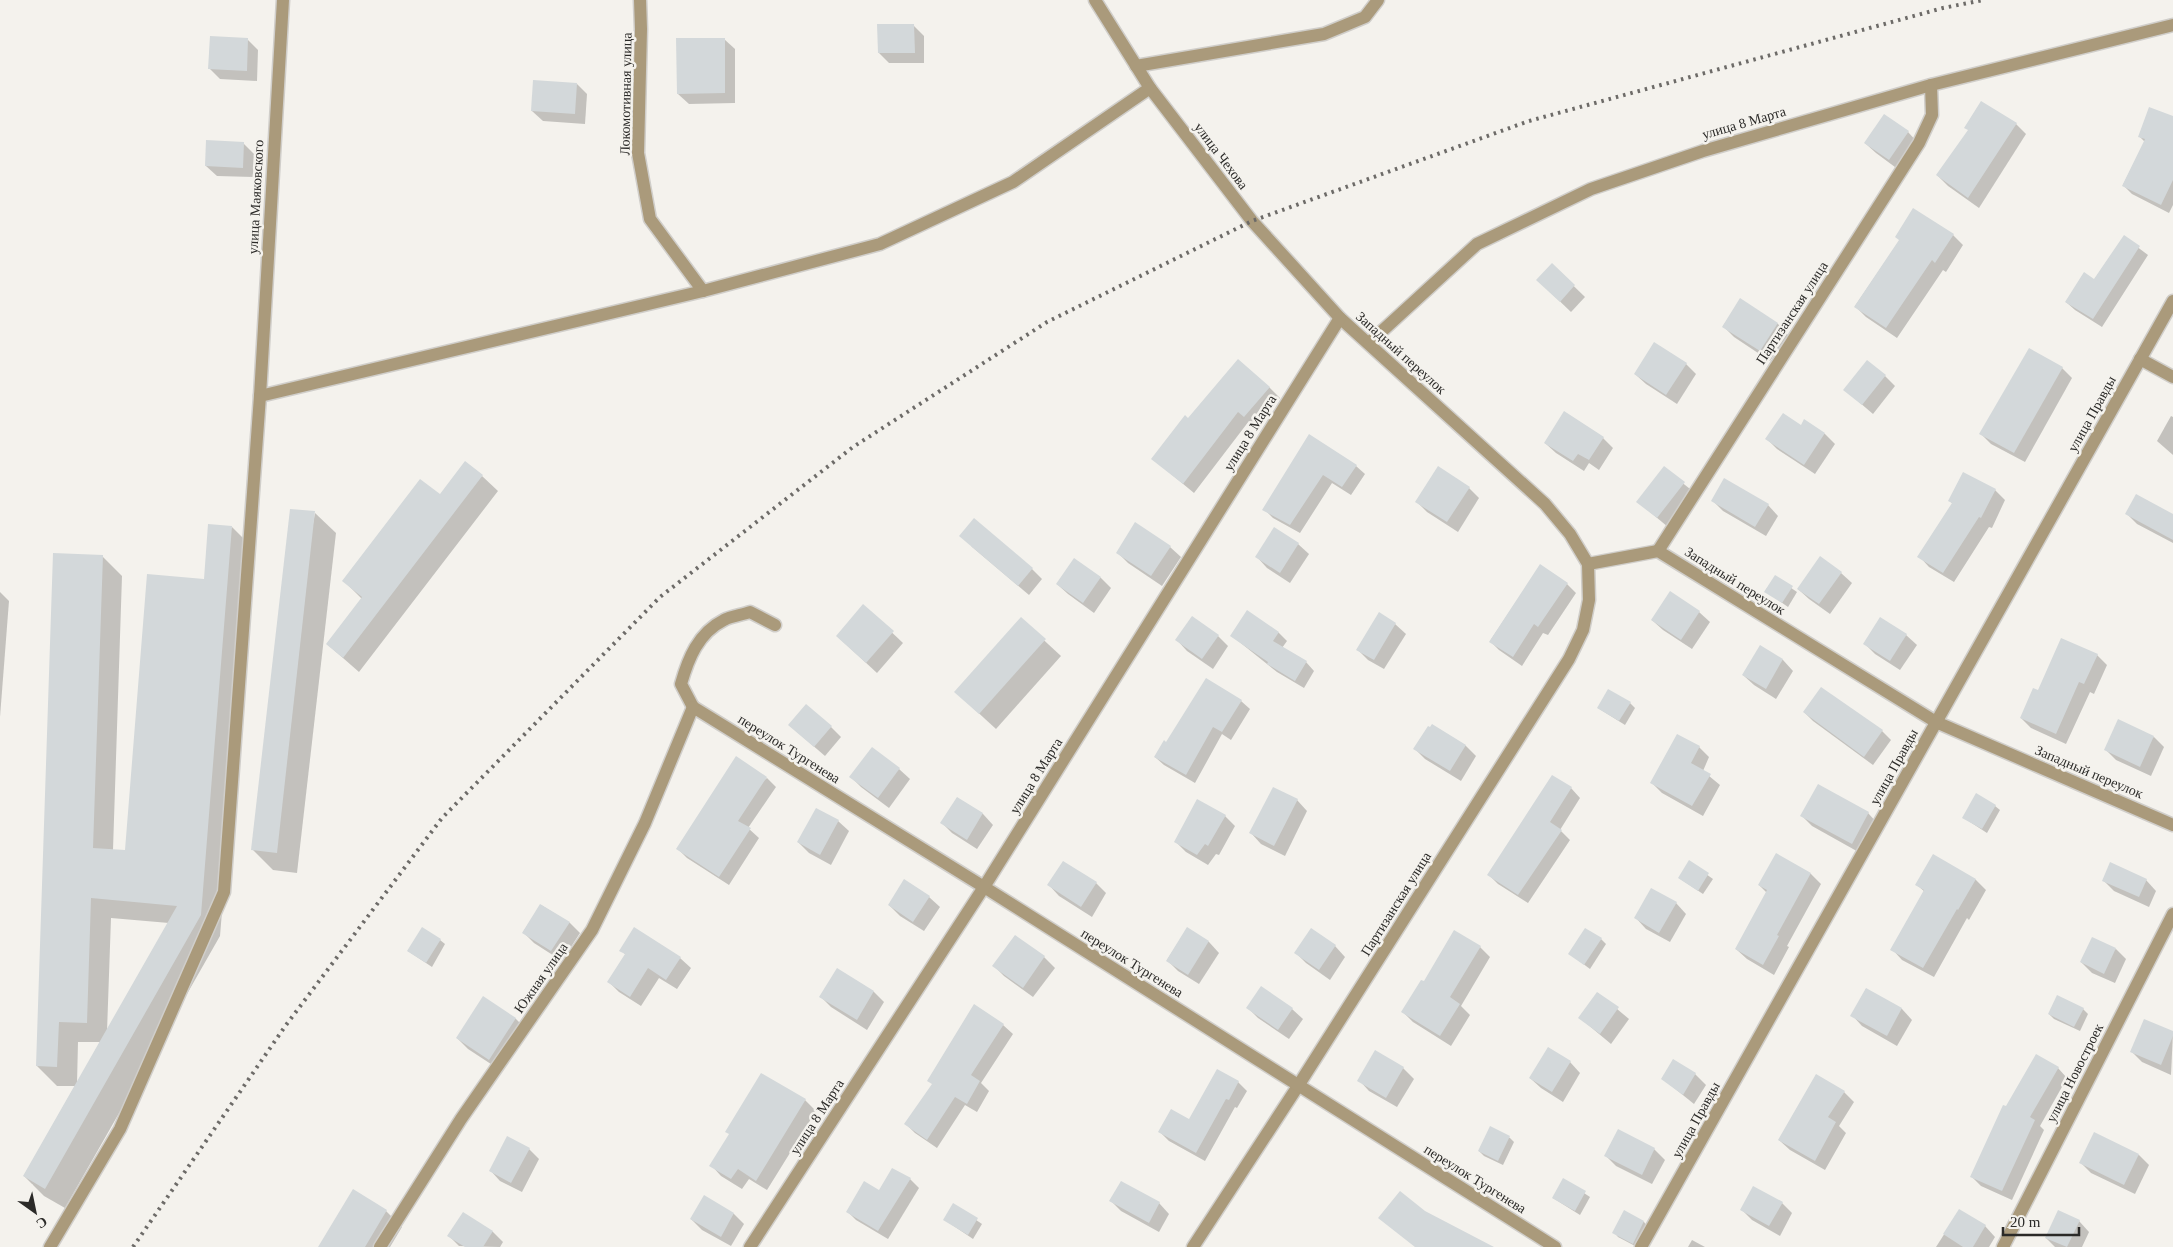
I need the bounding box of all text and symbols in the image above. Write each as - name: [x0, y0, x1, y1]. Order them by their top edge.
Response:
- street label: Локомотивная улица: [617, 32, 635, 156]
- street label: улица 8 Марта: [1700, 104, 1788, 142]
- street label: улица Чехова: [1191, 120, 1251, 193]
- street label: улица Маяковского: [246, 139, 266, 255]
- street label: Партизанская улица: [1753, 258, 1831, 367]
- street label: Западный переулок: [1353, 309, 1449, 397]
- street label: улица Правды: [2065, 373, 2119, 454]
- street label: улица 8 Марта: [1221, 392, 1280, 474]
- street label: Западный переулок: [1682, 544, 1788, 618]
- street label: переулок Тургенева: [735, 712, 843, 787]
- street label: улица Правды: [1867, 726, 1921, 807]
- street label: улица 8 Марта: [1007, 735, 1066, 817]
- street label: Западный переулок: [2033, 743, 2145, 802]
- street label: Партизанская улица: [1358, 849, 1434, 959]
- street label: переулок Тургенева: [1078, 926, 1186, 1001]
- street label: Южная улица: [511, 939, 571, 1016]
- street label: улица Новостроек: [2044, 1021, 2106, 1125]
- street label: улица 8 Марта: [787, 1076, 847, 1157]
- street label: улица Правды: [1669, 1079, 1723, 1160]
- street label: переулок Тургенева: [1421, 1142, 1529, 1217]
- north arrow: [10, 1187, 60, 1237]
- scale bar: [2003, 1204, 2079, 1236]
- text: С: [33, 1213, 50, 1232]
- text: 20 m: [2010, 1214, 2041, 1230]

